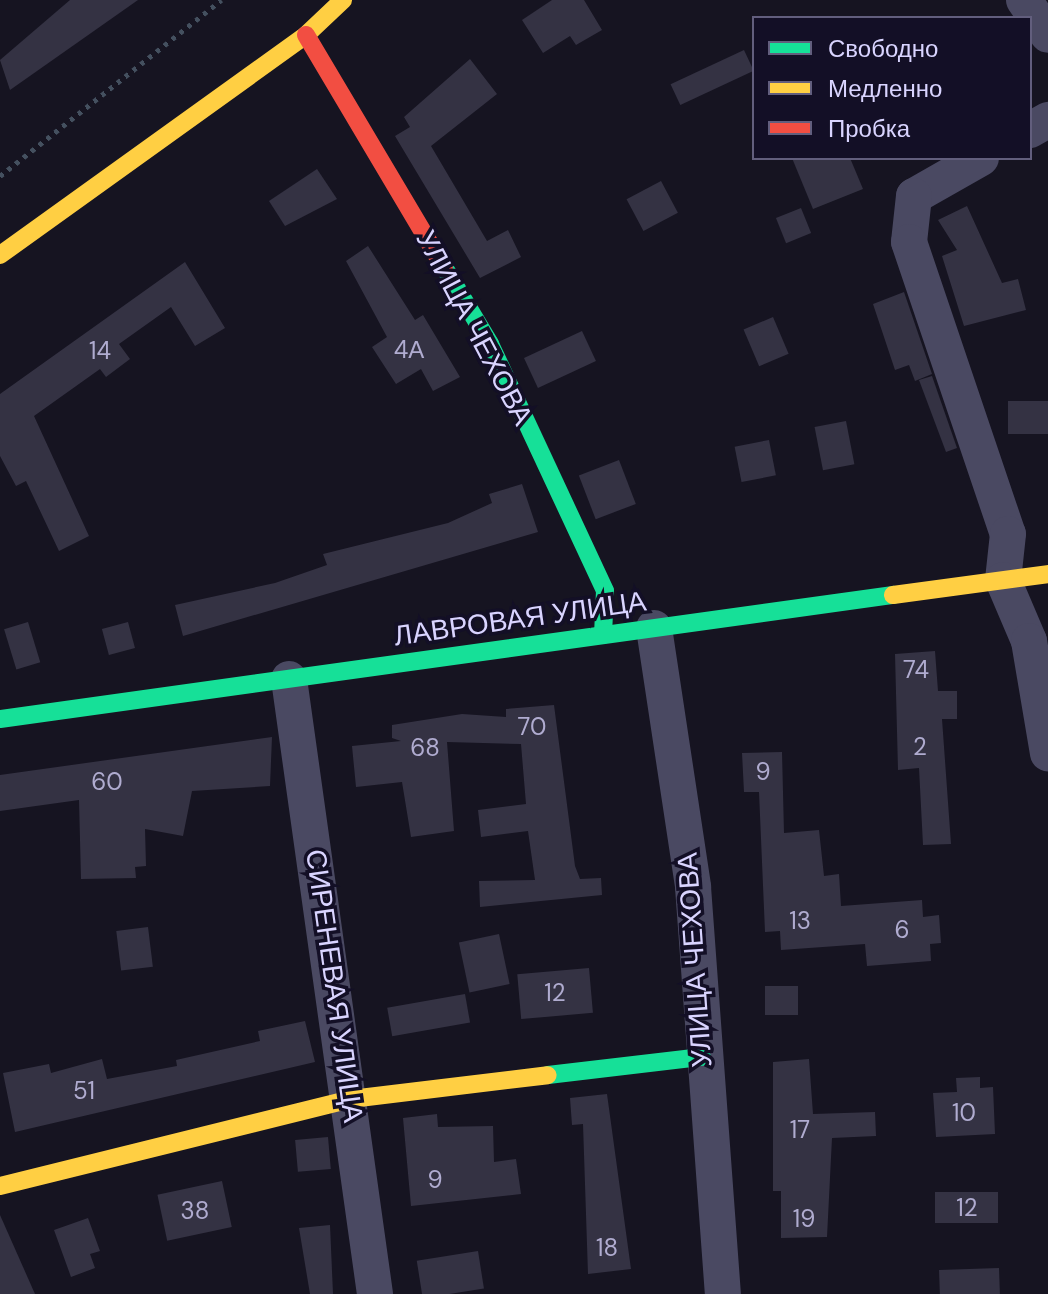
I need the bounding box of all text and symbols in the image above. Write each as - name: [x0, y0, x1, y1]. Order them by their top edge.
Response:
- legend: [752, 16, 1032, 160]
- text: Свободно: [828, 33, 938, 64]
- text: Медленно: [828, 73, 942, 104]
- text: Пробка: [828, 113, 910, 144]
- street label: УЛИЦА ЧЕХОВА: [409, 225, 539, 431]
- house number: 4А: [394, 336, 424, 364]
- house number: 14: [89, 337, 111, 365]
- street label: ЛАВРОВАЯ УЛИЦА: [392, 585, 648, 653]
- house number: 74: [903, 656, 929, 684]
- house number: 70: [518, 713, 546, 741]
- house number: 2: [913, 733, 927, 761]
- house number: 68: [410, 734, 440, 762]
- house number: 9: [755, 758, 771, 786]
- house number: 60: [91, 768, 123, 796]
- street label: СИРЕНЕВАЯ УЛИЦА: [298, 847, 370, 1125]
- street label: УЛИЦА ЧЕХОВА: [671, 851, 719, 1069]
- house number: 13: [789, 907, 811, 935]
- house number: 6: [894, 916, 910, 944]
- house number: 12: [544, 979, 566, 1007]
- house number: 51: [73, 1077, 95, 1105]
- house number: 10: [952, 1099, 976, 1127]
- house number: 17: [790, 1116, 810, 1144]
- house number: 9: [427, 1166, 443, 1194]
- house number: 12: [956, 1194, 978, 1222]
- house number: 38: [181, 1197, 209, 1225]
- house number: 19: [793, 1205, 815, 1233]
- house number: 18: [596, 1234, 618, 1262]

